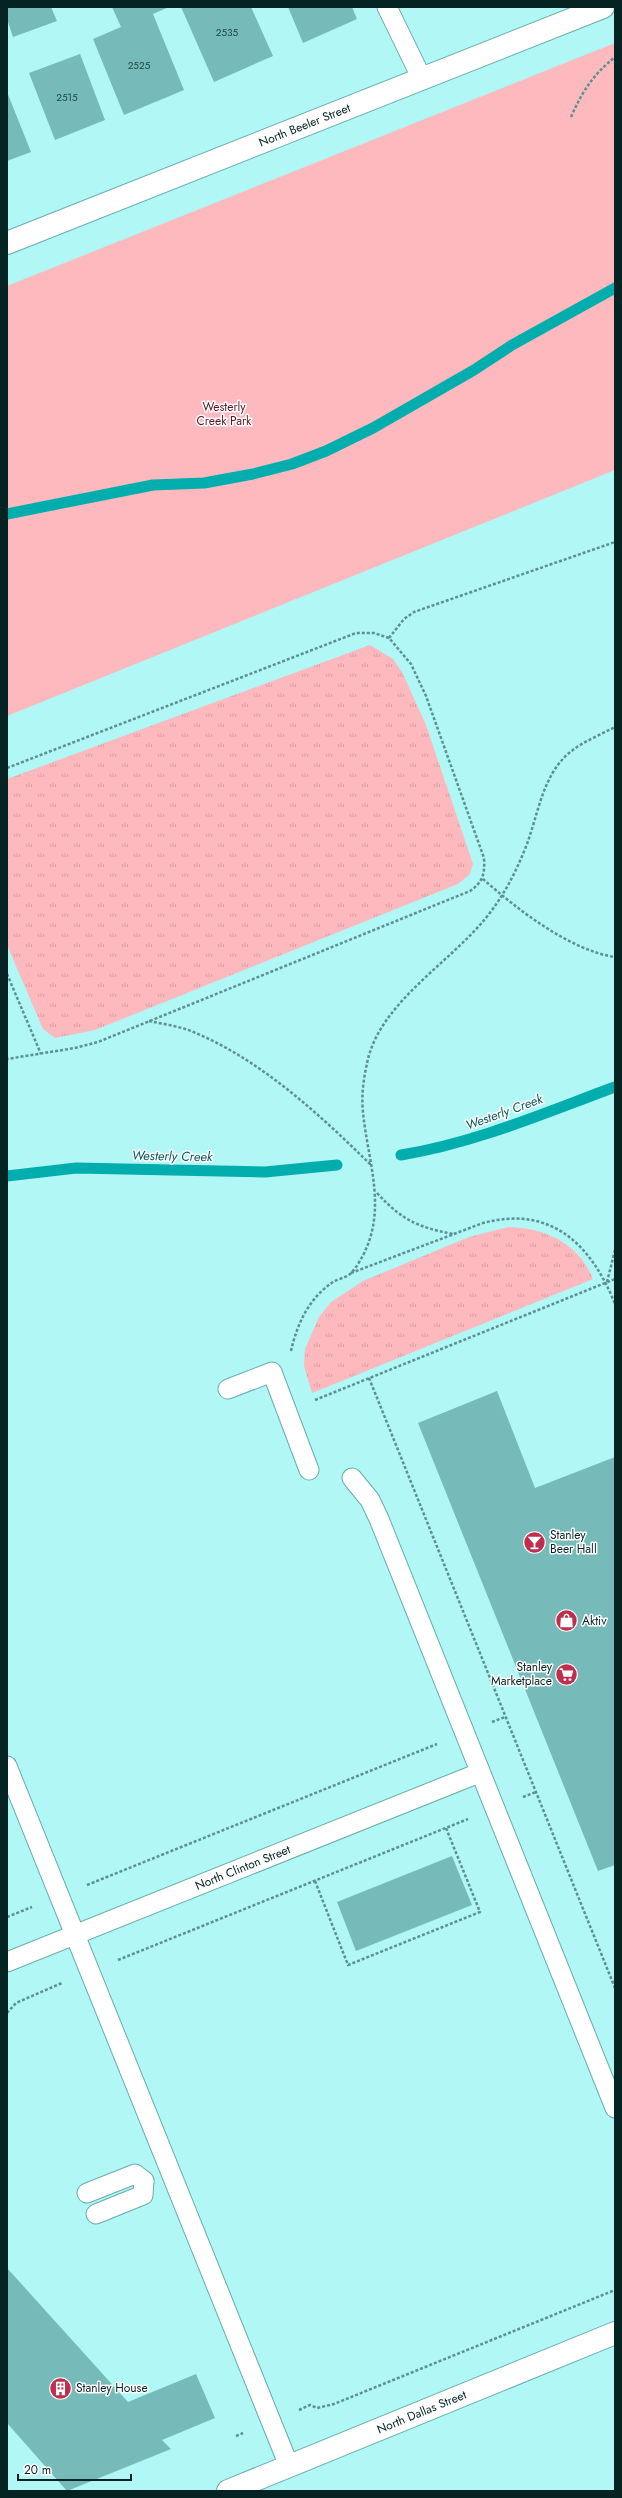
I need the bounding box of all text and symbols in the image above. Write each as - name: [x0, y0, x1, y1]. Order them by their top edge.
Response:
- house number: 2535: [216, 25, 239, 40]
- house number: 2525: [128, 58, 151, 73]
- house number: 2515: [56, 90, 78, 105]
- street label: North Beeler Street: [256, 99, 353, 151]
- park label: Westerly Creek Park: [197, 398, 252, 430]
- water label: Westerly Creek: [463, 1089, 546, 1135]
- water label: Westerly Creek: [132, 1146, 213, 1166]
- place label: Stanley Beer Hall: [550, 1526, 597, 1558]
- bar icon: Stanley Beer Hall: [522, 1529, 548, 1555]
- shop icon: Aktiv: [553, 1608, 579, 1634]
- place label: Aktiv: [582, 1612, 607, 1630]
- place label: Stanley Marketplace: [491, 1658, 553, 1690]
- supermarket icon: Stanley Marketplace: [554, 1661, 580, 1687]
- street label: North Clinton Street: [192, 1840, 293, 1895]
- building icon: Stanley House: [48, 2375, 74, 2401]
- place label: Stanley House: [76, 2379, 148, 2397]
- street label: North Dallas Street: [374, 2386, 469, 2438]
- scale bar: [18, 2456, 131, 2482]
- text: 20 m: [24, 2461, 51, 2479]

